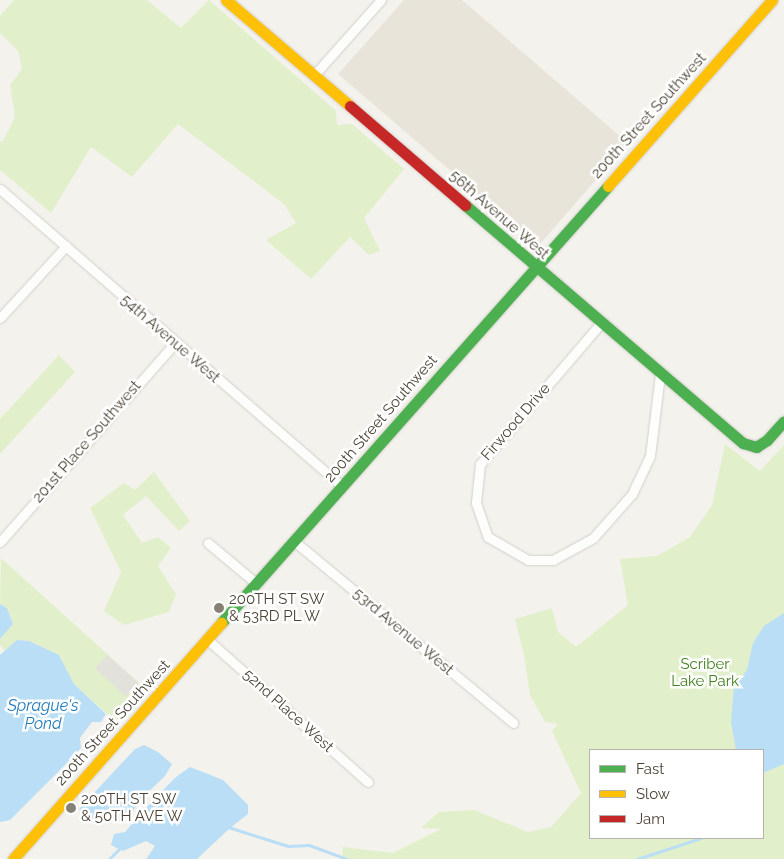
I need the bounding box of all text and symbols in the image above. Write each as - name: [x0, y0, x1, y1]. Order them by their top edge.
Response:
- street label: 200th Street Southwest: [588, 50, 710, 182]
- street label: 56th Avenue West: [445, 167, 553, 263]
- street label: 54th Avenue West: [116, 291, 224, 387]
- street label: 200th Street Southwest: [321, 352, 441, 486]
- street label: 201st Place Southwest: [29, 377, 145, 507]
- street label: Firwood Drive: [478, 380, 554, 464]
- street label: 53rd Avenue West: [349, 584, 457, 680]
- place label: 200TH ST SW & 53RD PL W: [229, 590, 325, 625]
- marker: 200TH ST SW & 53RD PL W: [213, 602, 225, 614]
- park label: Scriber Lake Park: [671, 655, 739, 690]
- street label: 200th Street Southwest: [52, 657, 174, 789]
- street label: 52nd Place West: [239, 665, 337, 757]
- water label: Sprague's Pond: [7, 696, 79, 734]
- legend: [589, 749, 764, 839]
- text: Fast: [636, 760, 664, 778]
- text: Slow: [636, 785, 670, 803]
- place label: 200TH ST SW & 50TH AVE W: [81, 790, 183, 825]
- marker: 200TH ST SW & 50TH AVE W: [65, 802, 77, 814]
- text: Jam: [636, 810, 665, 828]

